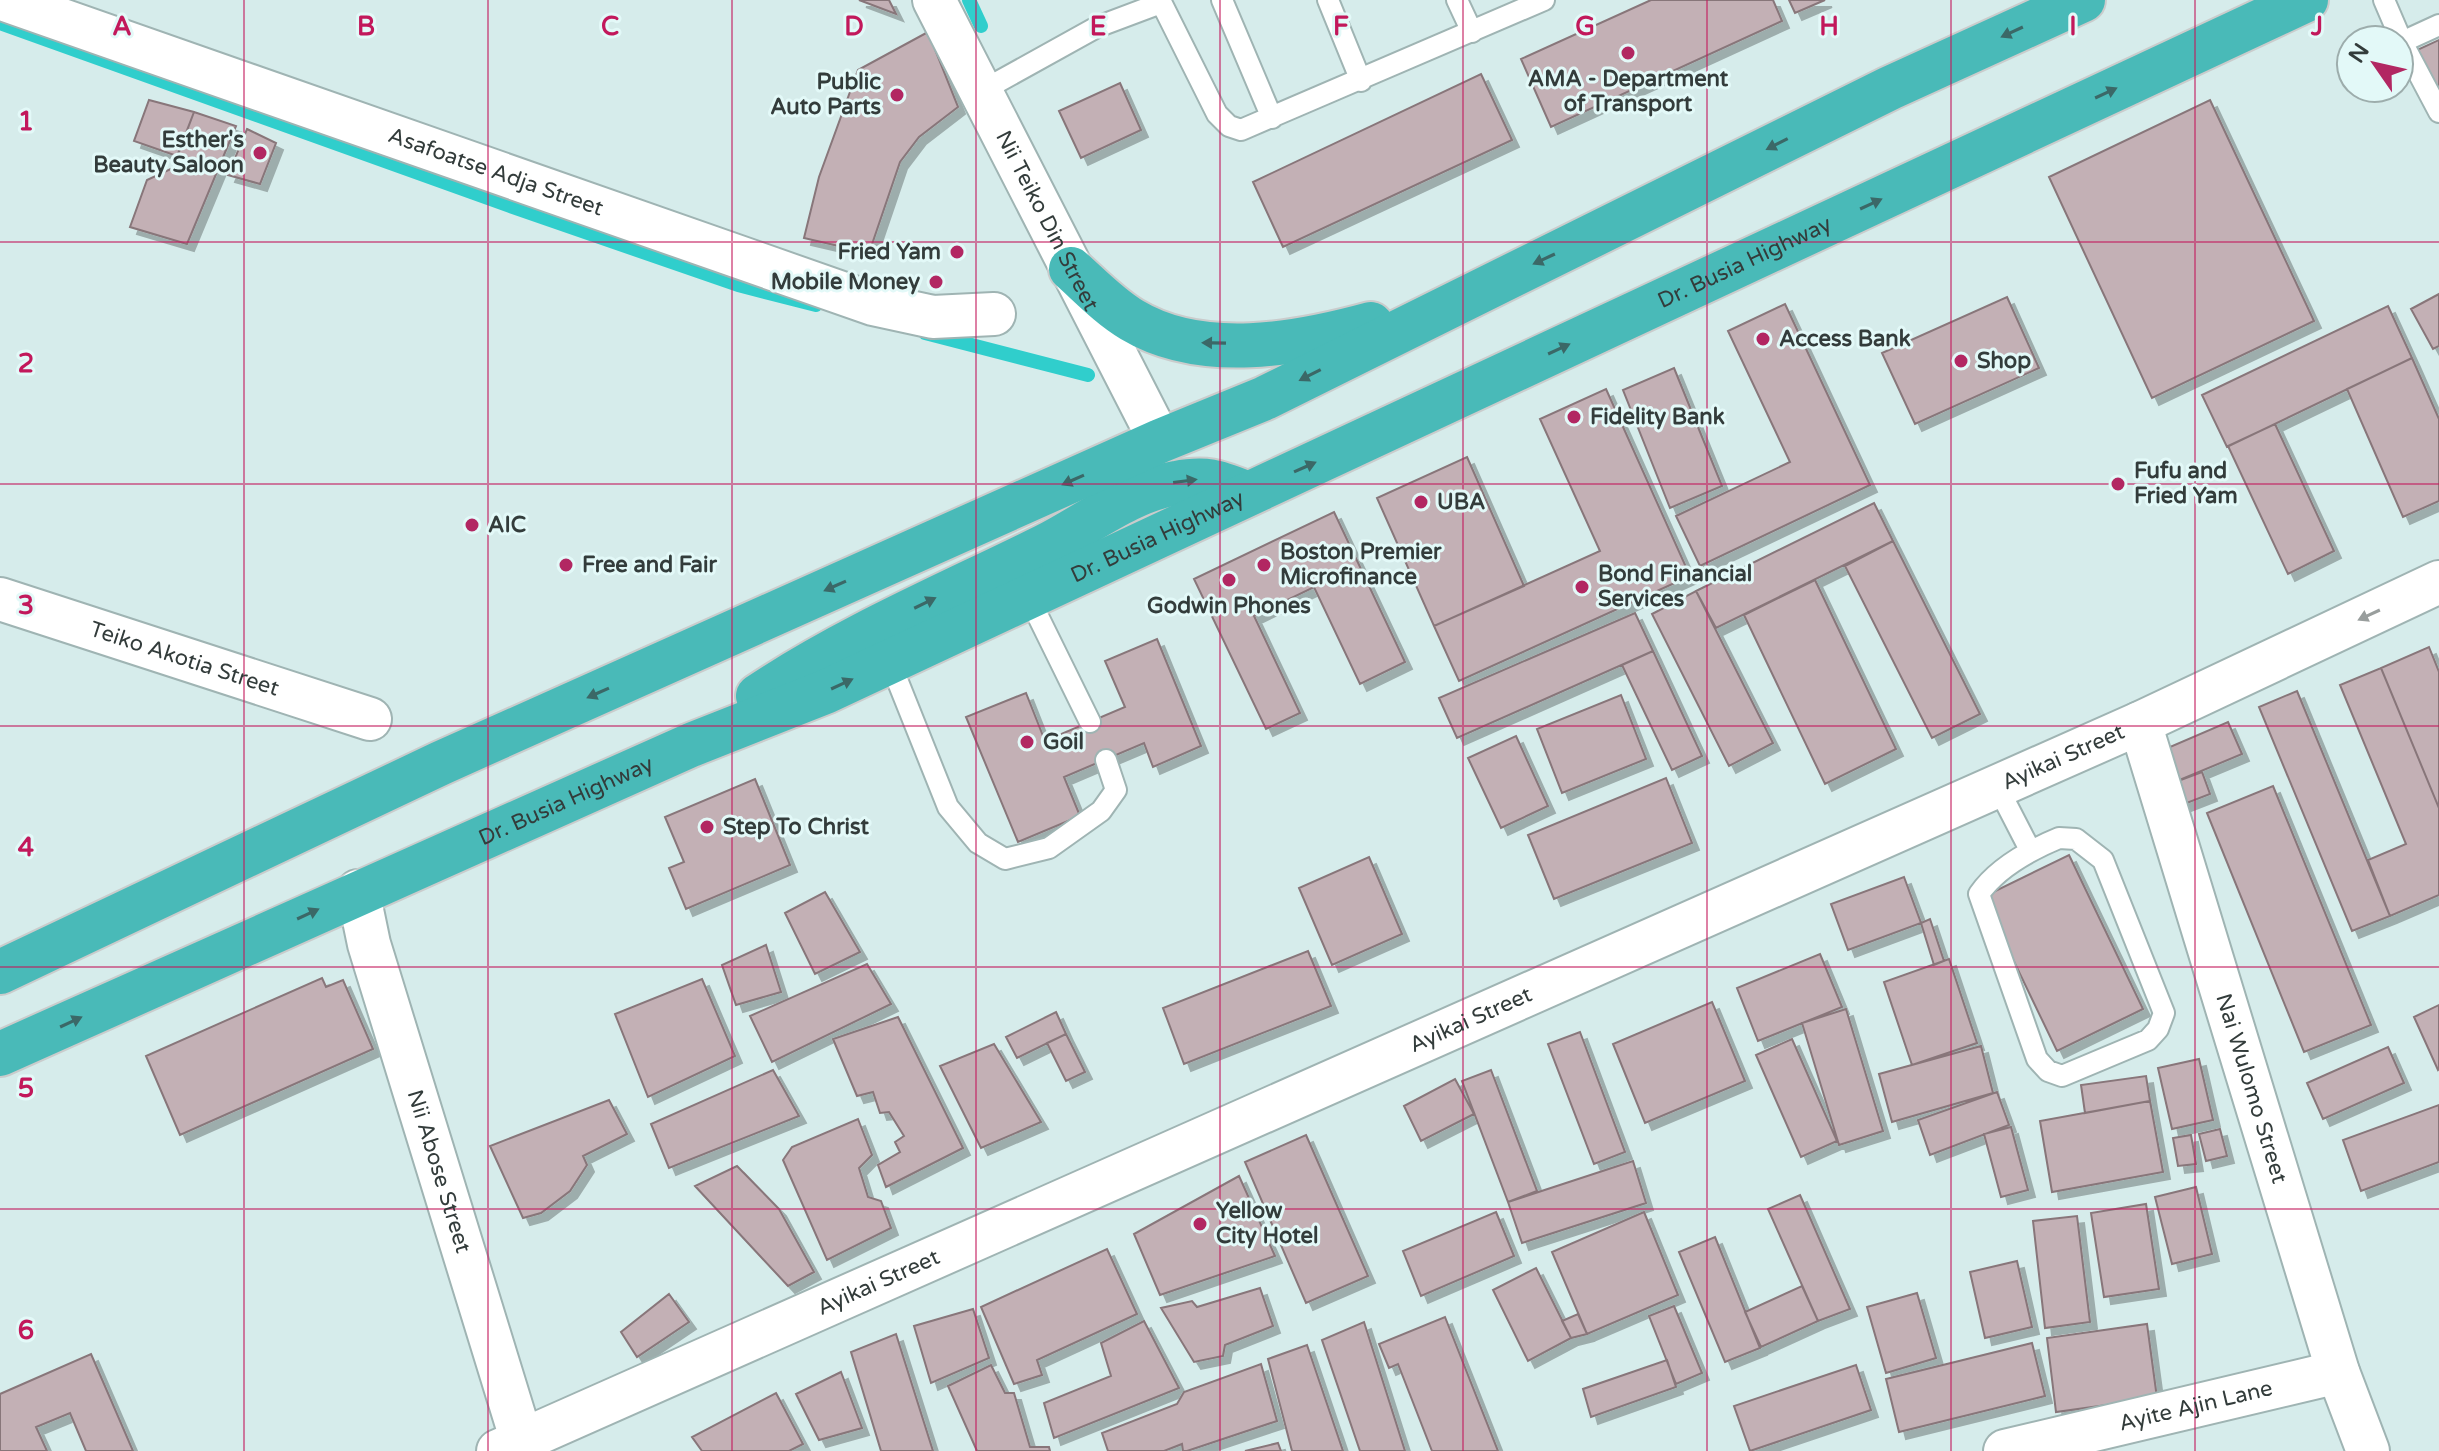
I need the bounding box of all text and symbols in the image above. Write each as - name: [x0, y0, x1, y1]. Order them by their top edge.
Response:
- text: A: [112, 11, 132, 42]
- text: B: [357, 11, 375, 42]
- text: C: [601, 11, 619, 42]
- text: D: [844, 11, 864, 42]
- text: E: [1090, 11, 1106, 42]
- text: F: [1333, 11, 1349, 42]
- text: G: [1575, 11, 1595, 42]
- text: H: [1819, 11, 1839, 42]
- text: I: [2069, 11, 2077, 42]
- text: J: [2310, 11, 2323, 42]
- north arrow: [2335, 24, 2415, 104]
- one-way arrow: [2000, 25, 2023, 39]
- text: N: [2344, 39, 2375, 68]
- marker: AMA - Department of Transport: [1619, 44, 1637, 62]
- place label: AMA - Department of Transport: [1528, 66, 1729, 117]
- place label: Public Auto Parts: [770, 69, 881, 120]
- marker: Public Auto Parts: [888, 86, 906, 104]
- one-way arrow: [2094, 86, 2118, 100]
- text: 1: [18, 106, 34, 137]
- street label: Asafoatse Adja Street: [385, 122, 607, 222]
- street label: Nii Teiko Din Street: [990, 126, 1104, 315]
- place label: Esther's Beauty Saloon: [93, 127, 244, 178]
- one-way arrow: [1766, 138, 1789, 151]
- marker: Esther's Beauty Saloon: [251, 144, 269, 162]
- one-way arrow: [1859, 197, 1883, 211]
- street label: Dr. Busia Highway: [1654, 211, 1836, 314]
- place label: Fried Yam: [837, 239, 941, 265]
- marker: Fried Yam: [948, 243, 966, 261]
- one-way arrow: [1532, 252, 1556, 266]
- place label: Mobile Money: [771, 269, 920, 295]
- marker: Mobile Money: [927, 273, 945, 291]
- place label: Access Bank: [1779, 326, 1911, 352]
- marker: Access Bank: [1754, 330, 1772, 348]
- one-way arrow: [1201, 337, 1226, 349]
- one-way arrow: [1548, 343, 1571, 356]
- text: 2: [18, 348, 34, 379]
- place label: Shop: [1977, 348, 2031, 374]
- marker: Shop: [1952, 352, 1970, 370]
- one-way arrow: [1299, 368, 1322, 382]
- place label: Fidelity Bank: [1590, 404, 1725, 430]
- marker: Fidelity Bank: [1565, 408, 1583, 426]
- place label: Fufu and Fried Yam: [2134, 458, 2238, 509]
- one-way arrow: [1293, 460, 1317, 474]
- one-way arrow: [1061, 473, 1084, 487]
- one-way arrow: [1173, 474, 1198, 487]
- marker: Fufu and Fried Yam: [2109, 475, 2127, 493]
- street label: Dr. Busia Highway: [1067, 485, 1249, 588]
- place label: UBA: [1437, 489, 1485, 515]
- marker: UBA: [1412, 493, 1430, 511]
- place label: AIC: [488, 512, 526, 538]
- marker: AIC: [463, 516, 481, 534]
- place label: Boston Premier Microfinance: [1280, 539, 1442, 590]
- place label: Free and Fair: [582, 552, 717, 578]
- marker: Free and Fair: [557, 556, 575, 574]
- marker: Boston Premier Microfinance: [1255, 556, 1273, 574]
- place label: Bond Financial Services: [1598, 561, 1752, 612]
- marker: Godwin Phones: [1220, 571, 1238, 589]
- marker: Bond Financial Services: [1573, 578, 1591, 596]
- one-way arrow: [823, 580, 847, 593]
- text: 3: [18, 590, 34, 621]
- place label: Godwin Phones: [1147, 593, 1311, 619]
- one-way arrow: [914, 596, 937, 610]
- one-way arrow: [2357, 608, 2380, 622]
- street label: Teiko Akotia Street: [87, 616, 282, 702]
- one-way arrow: [830, 677, 853, 691]
- one-way arrow: [586, 686, 610, 699]
- street label: Ayikai Street: [1998, 719, 2128, 796]
- place label: Goil: [1043, 729, 1084, 755]
- marker: Goil: [1018, 733, 1036, 751]
- street label: Dr. Busia Highway: [475, 750, 657, 851]
- place label: Step To Christ: [723, 814, 870, 840]
- marker: Step To Christ: [698, 818, 716, 836]
- text: 4: [18, 832, 34, 863]
- one-way arrow: [296, 907, 319, 921]
- street label: Ayikai Street: [1405, 981, 1536, 1058]
- street label: Nai Wulomo Street: [2210, 990, 2293, 1186]
- one-way arrow: [59, 1015, 83, 1029]
- text: 5: [18, 1073, 34, 1104]
- street label: Nii Abose Street: [402, 1087, 476, 1256]
- place label: Yellow City Hotel: [1216, 1198, 1318, 1249]
- marker: Yellow City Hotel: [1191, 1215, 1209, 1233]
- street label: Ayikai Street: [813, 1244, 944, 1321]
- text: 6: [18, 1315, 34, 1346]
- street label: Ayite Ajin Lane: [2116, 1375, 2275, 1437]

